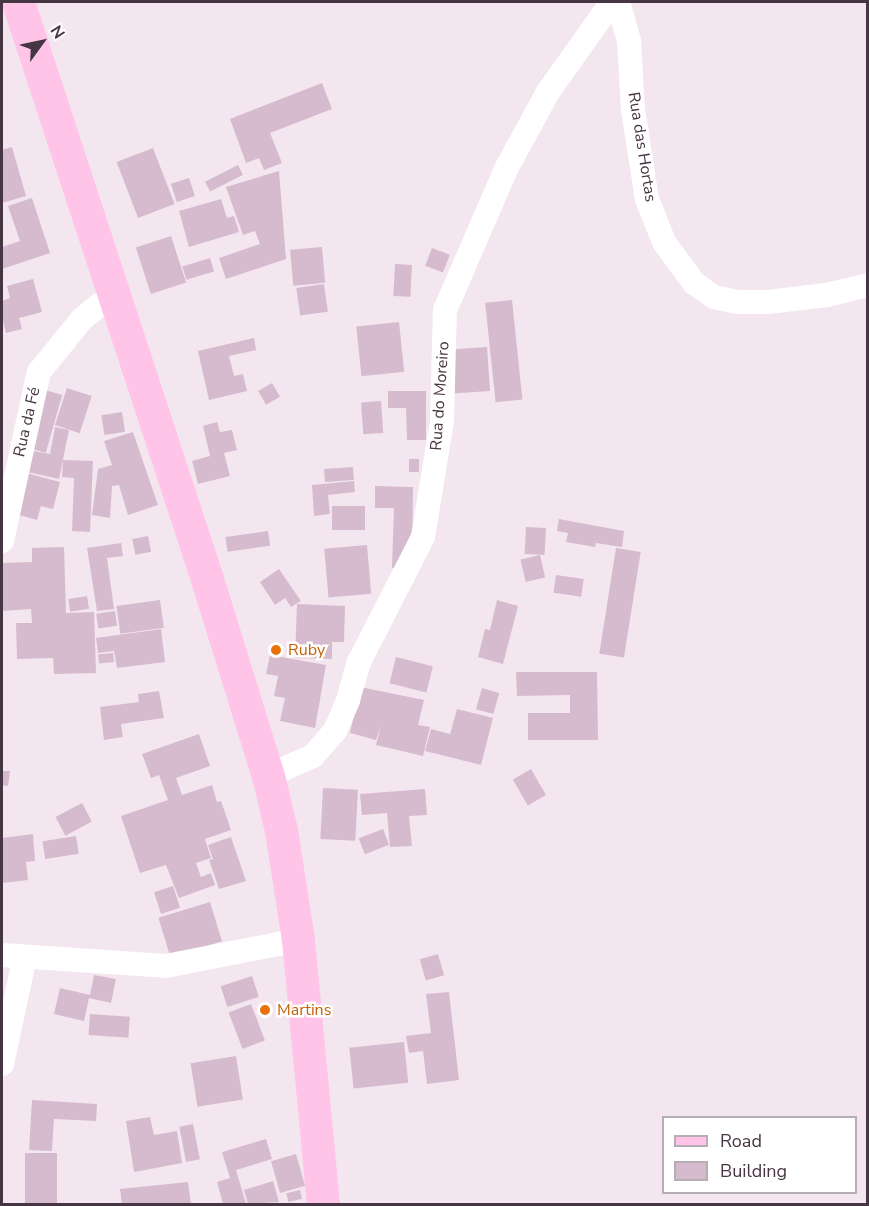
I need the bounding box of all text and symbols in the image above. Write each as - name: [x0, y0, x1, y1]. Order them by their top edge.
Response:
- north arrow: [12, 12, 72, 72]
- text: N: [45, 21, 70, 43]
- street label: Rua das Hortas: [624, 91, 660, 203]
- street label: Rua do Moreiro: [427, 341, 453, 451]
- street label: Rua da Fé: [10, 385, 44, 459]
- place label: Ruby: [288, 640, 325, 660]
- marker: Ruby: [269, 643, 283, 657]
- place label: Martins: [277, 1000, 331, 1020]
- marker: Martins: [258, 1003, 272, 1017]
- legend: [662, 1116, 857, 1194]
- text: Road: [720, 1129, 762, 1153]
- text: Building: [720, 1159, 787, 1183]

